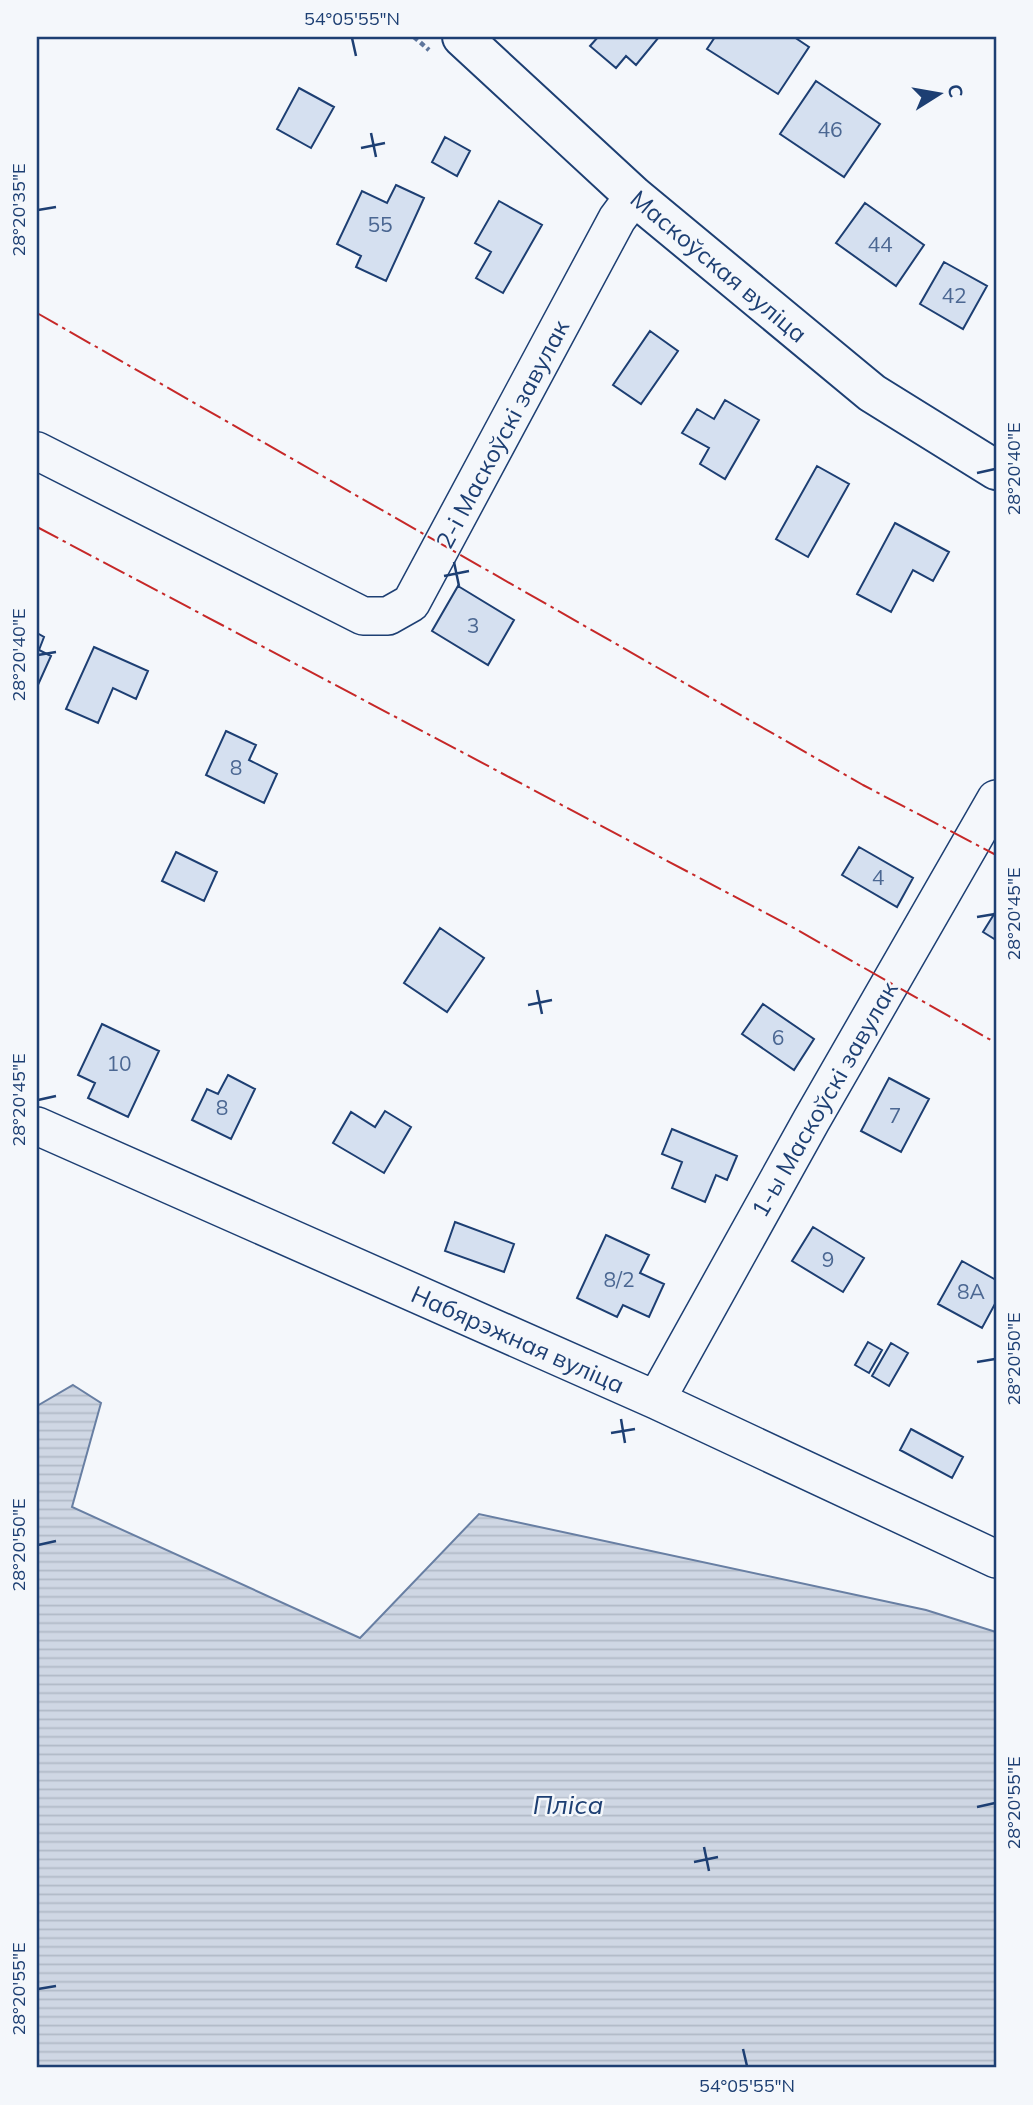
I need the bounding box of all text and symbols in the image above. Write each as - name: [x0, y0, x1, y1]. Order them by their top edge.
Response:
- text: 54°05'55"N: [304, 7, 400, 30]
- north arrow: [904, 60, 974, 130]
- text: С: [943, 82, 969, 99]
- house number: 46: [817, 116, 843, 142]
- text: 28°20'35"E: [7, 163, 30, 257]
- street label: Маскоўская вуліца: [625, 183, 813, 349]
- house number: 55: [367, 211, 393, 237]
- house number: 44: [867, 231, 893, 257]
- house number: 42: [941, 282, 967, 308]
- street label: 2-і Маскоўскі завулак: [429, 314, 575, 554]
- text: 28°20'40"E: [1002, 422, 1025, 516]
- text: 28°20'40"E: [7, 608, 30, 702]
- house number: 3: [467, 612, 479, 638]
- house number: 8: [230, 754, 242, 780]
- house number: 4: [872, 864, 885, 890]
- text: 28°20'45"E: [1002, 867, 1025, 961]
- street label: 1-ы Маскоўскі завулак: [744, 976, 904, 1222]
- house number: 6: [772, 1024, 784, 1050]
- house number: 10: [106, 1050, 132, 1076]
- text: 28°20'45"E: [7, 1053, 30, 1147]
- house number: 8: [216, 1094, 228, 1120]
- house number: 7: [889, 1102, 901, 1128]
- house number: 9: [822, 1246, 834, 1272]
- house number: 8/2: [603, 1266, 635, 1292]
- street label: Набярэжная вуліца: [407, 1278, 629, 1400]
- house number: 8А: [957, 1278, 986, 1304]
- text: 28°20'50"E: [1002, 1312, 1025, 1406]
- text: 28°20'50"E: [7, 1498, 30, 1592]
- text: 28°20'55"E: [1002, 1756, 1025, 1850]
- water label: Пліса: [533, 1788, 603, 1821]
- text: 28°20'55"E: [7, 1942, 30, 2036]
- text: 54°05'55"N: [699, 2074, 795, 2097]

